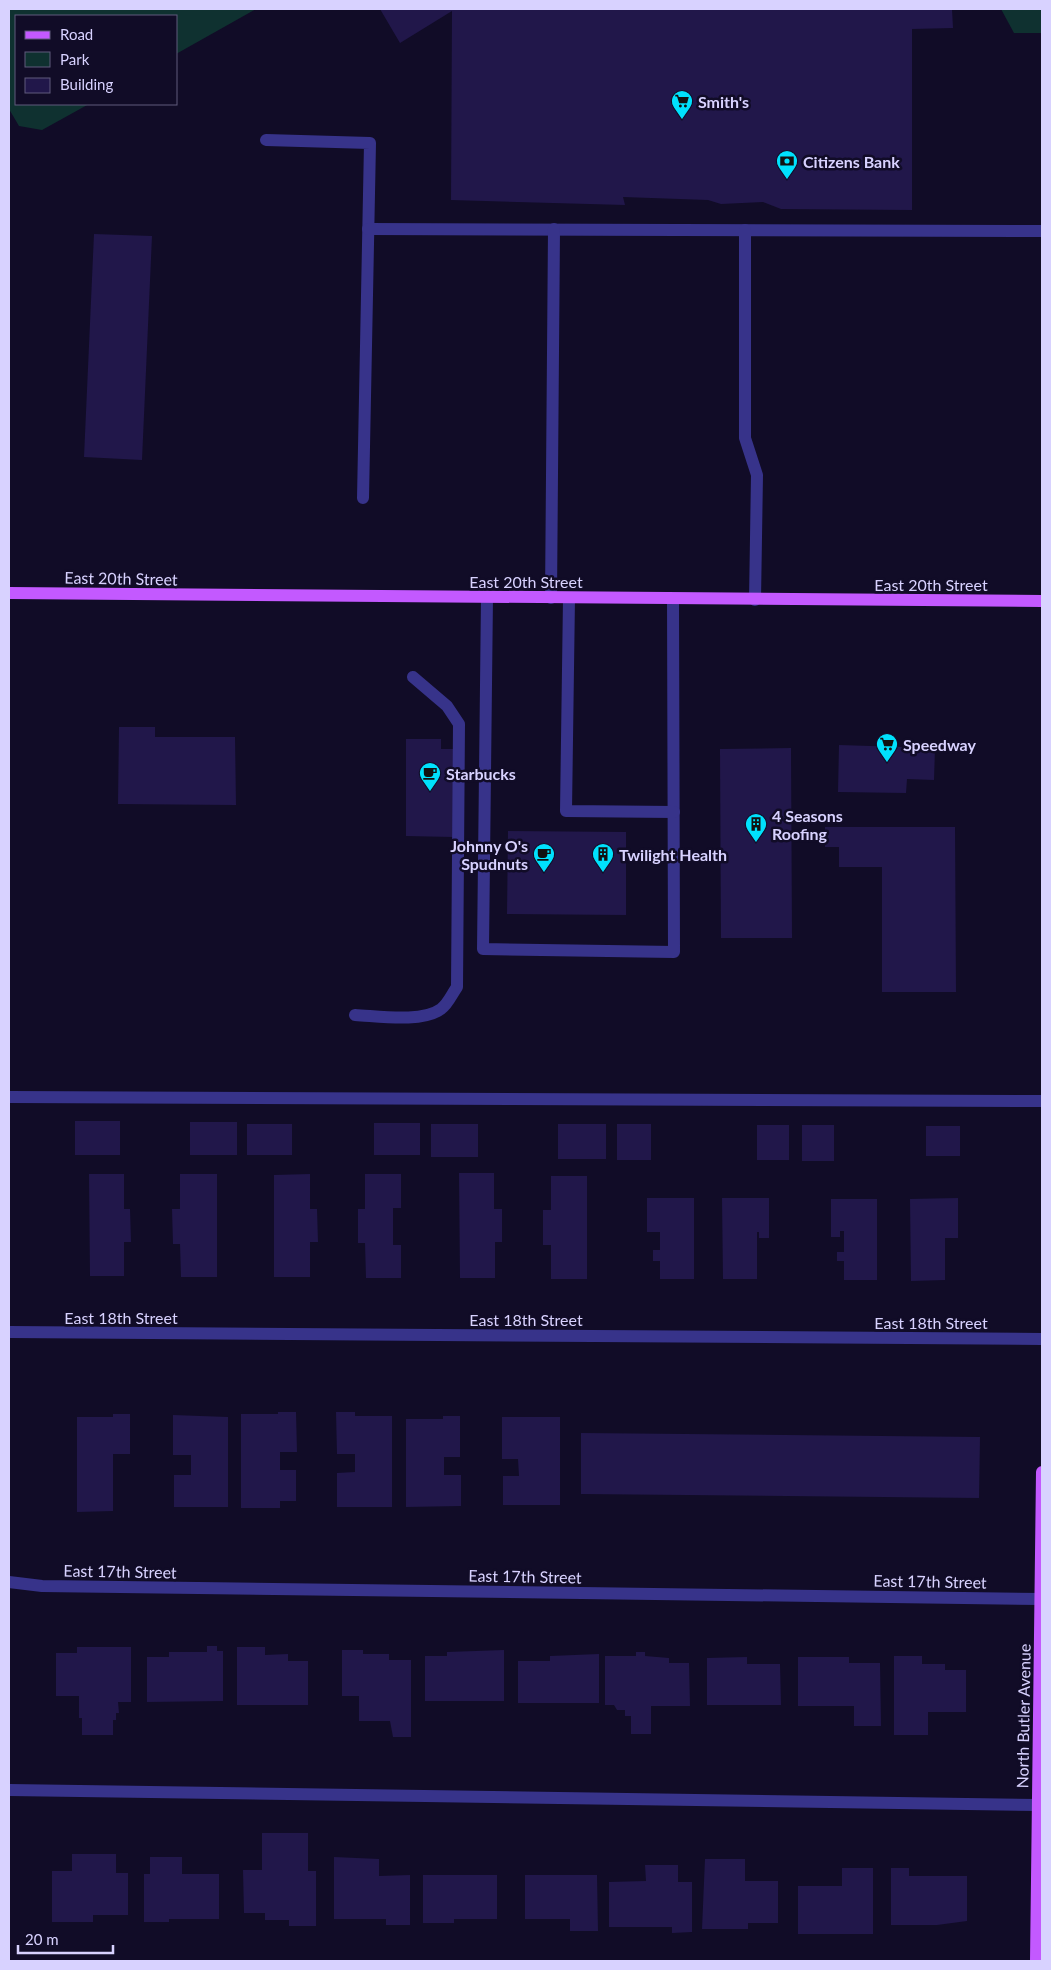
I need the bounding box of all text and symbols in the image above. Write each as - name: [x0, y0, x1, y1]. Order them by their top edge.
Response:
- legend: [15, 15, 178, 105]
- text: Road: [60, 25, 93, 43]
- text: Park: [60, 50, 90, 68]
- text: Building: [60, 75, 113, 93]
- supermarket icon: Smith's: [670, 89, 694, 120]
- place label: Smith's: [698, 92, 749, 111]
- bank icon: Citizens Bank: [775, 149, 799, 180]
- place label: Citizens Bank: [803, 152, 900, 171]
- street label: East 20th Street: [64, 568, 178, 588]
- street label: East 20th Street: [469, 572, 583, 591]
- street label: East 20th Street: [874, 575, 988, 594]
- supermarket icon: Speedway: [875, 732, 899, 763]
- place label: Speedway: [903, 735, 977, 754]
- cafe icon: Starbucks: [418, 761, 442, 792]
- place label: Starbucks: [446, 764, 516, 783]
- place label: 4 Seasons Roofing: [772, 806, 843, 843]
- building icon: 4 Seasons Roofing: [744, 812, 768, 843]
- place label: Johnny O's Spudnuts: [450, 836, 528, 873]
- cafe icon: Johnny O's Spudnuts: [532, 842, 556, 873]
- building icon: Twilight Health: [591, 842, 615, 873]
- place label: Twilight Health: [619, 845, 727, 864]
- street label: East 18th Street: [64, 1308, 178, 1327]
- street label: East 18th Street: [469, 1310, 583, 1329]
- street label: East 18th Street: [874, 1313, 988, 1332]
- street label: East 17th Street: [63, 1561, 177, 1581]
- street label: East 17th Street: [468, 1566, 582, 1586]
- street label: East 17th Street: [873, 1571, 987, 1591]
- street label: North Butler Avenue: [1012, 1643, 1034, 1789]
- scale bar: [18, 1922, 112, 1954]
- text: 20 m: [25, 1930, 59, 1948]

